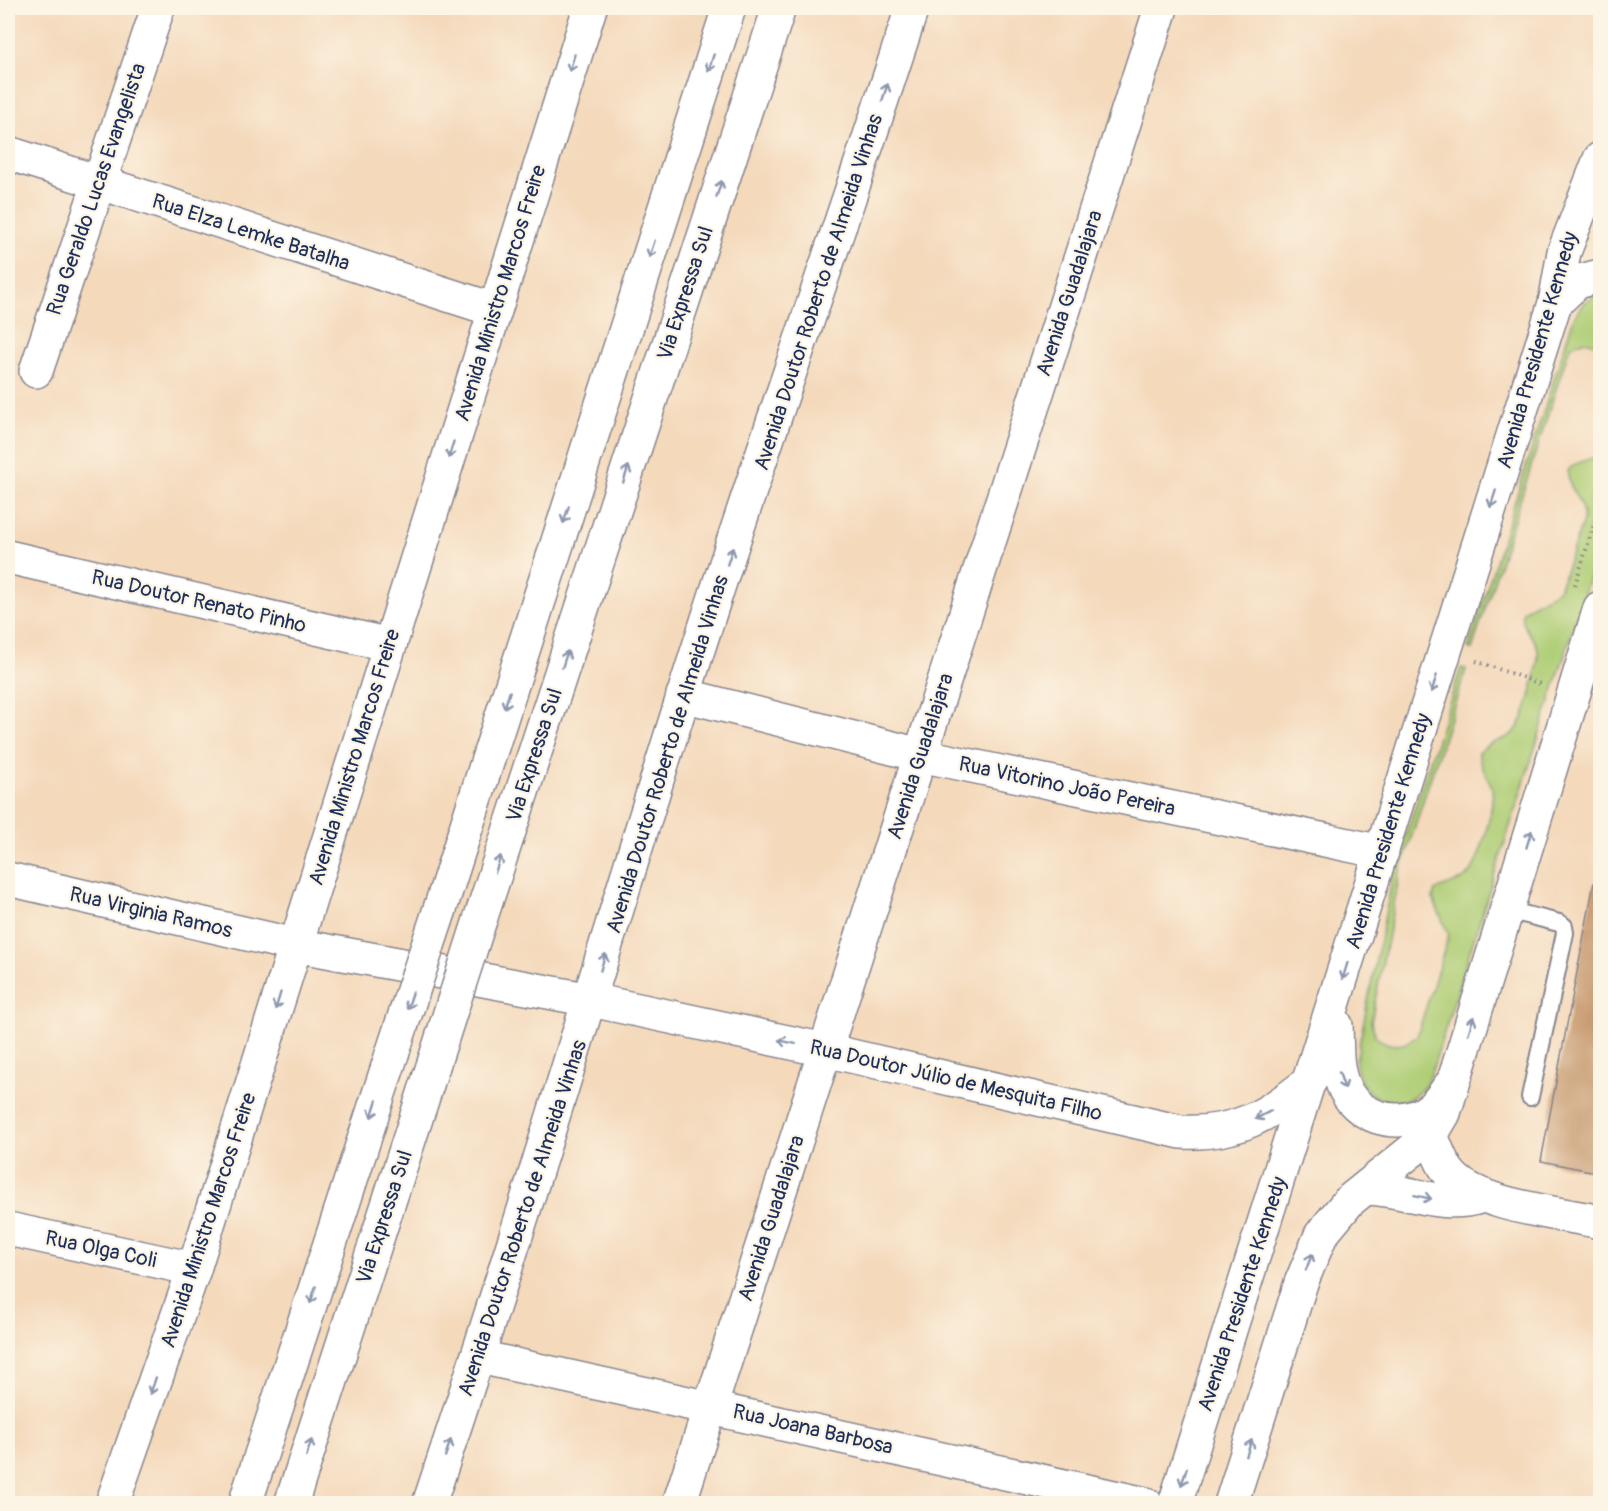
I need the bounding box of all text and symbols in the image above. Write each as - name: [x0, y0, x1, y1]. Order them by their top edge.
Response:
- one-way arrow: [566, 53, 577, 72]
- one-way arrow: [705, 53, 716, 72]
- street label: Rua Geraldo Lucas Evangelista: [41, 60, 152, 319]
- one-way arrow: [880, 83, 891, 102]
- street label: Avenida Doutor Roberto de Almeida Vinhas: [748, 110, 889, 474]
- street label: Avenida Ministro Marcos Freire: [449, 161, 553, 425]
- one-way arrow: [715, 180, 726, 199]
- street label: Rua Elza Lemke Batalha: [149, 188, 353, 277]
- street label: Avenida Guadalajara: [1030, 207, 1109, 380]
- street label: Via Expressa Sul: [651, 223, 720, 364]
- street label: Avenida Presidente Kennedy: [1491, 229, 1584, 472]
- one-way arrow: [645, 239, 656, 258]
- one-way arrow: [445, 440, 456, 459]
- one-way arrow: [621, 465, 632, 484]
- one-way arrow: [1487, 489, 1498, 508]
- one-way arrow: [560, 505, 571, 524]
- one-way arrow: [725, 547, 736, 566]
- street label: Rua Doutor Renato Pinho: [89, 564, 309, 639]
- street label: Avenida Doutor Roberto de Almeida Vinhas: [600, 571, 735, 936]
- street label: Avenida Ministro Marcos Freire: [303, 625, 407, 889]
- one-way arrow: [561, 650, 572, 669]
- street label: Avenida Guadalajara: [881, 670, 960, 843]
- one-way arrow: [1428, 675, 1439, 694]
- street label: Via Expressa Sul: [500, 685, 569, 826]
- one-way arrow: [501, 690, 512, 709]
- street label: Avenida Presidente Kennedy: [1340, 710, 1437, 952]
- street label: Rua Vitorino João Pereira: [956, 750, 1178, 823]
- one-way arrow: [1524, 830, 1535, 849]
- one-way arrow: [493, 855, 504, 874]
- street label: Rua Virginia Ramos: [67, 881, 235, 944]
- one-way arrow: [598, 953, 609, 972]
- one-way arrow: [1339, 961, 1350, 980]
- one-way arrow: [272, 991, 283, 1010]
- one-way arrow: [403, 991, 414, 1010]
- one-way arrow: [1467, 1016, 1478, 1035]
- street label: Rua Doutor Júlio de Mesquita Filho: [807, 1034, 1105, 1127]
- street label: Avenida Doutor Roberto de Almeida Vinhas: [452, 1036, 593, 1400]
- one-way arrow: [778, 1036, 797, 1047]
- one-way arrow: [1338, 1071, 1349, 1090]
- street label: Avenida Ministro Marcos Freire: [154, 1089, 263, 1351]
- one-way arrow: [368, 1099, 379, 1118]
- one-way arrow: [1254, 1110, 1272, 1121]
- street label: Avenida Guadalajara: [732, 1132, 811, 1305]
- street label: Via Expressa Sul: [350, 1147, 419, 1288]
- street label: Avenida Presidente Kennedy: [1192, 1173, 1293, 1415]
- one-way arrow: [1413, 1191, 1432, 1203]
- street label: Rua Olga Coli: [43, 1225, 159, 1275]
- one-way arrow: [1304, 1254, 1315, 1272]
- one-way arrow: [307, 1285, 318, 1304]
- one-way arrow: [146, 1376, 157, 1395]
- street label: Rua Joana Barbosa: [730, 1398, 896, 1461]
- one-way arrow: [304, 1439, 315, 1458]
- one-way arrow: [444, 1439, 455, 1458]
- one-way arrow: [1244, 1439, 1255, 1458]
- one-way arrow: [1177, 1467, 1188, 1486]

